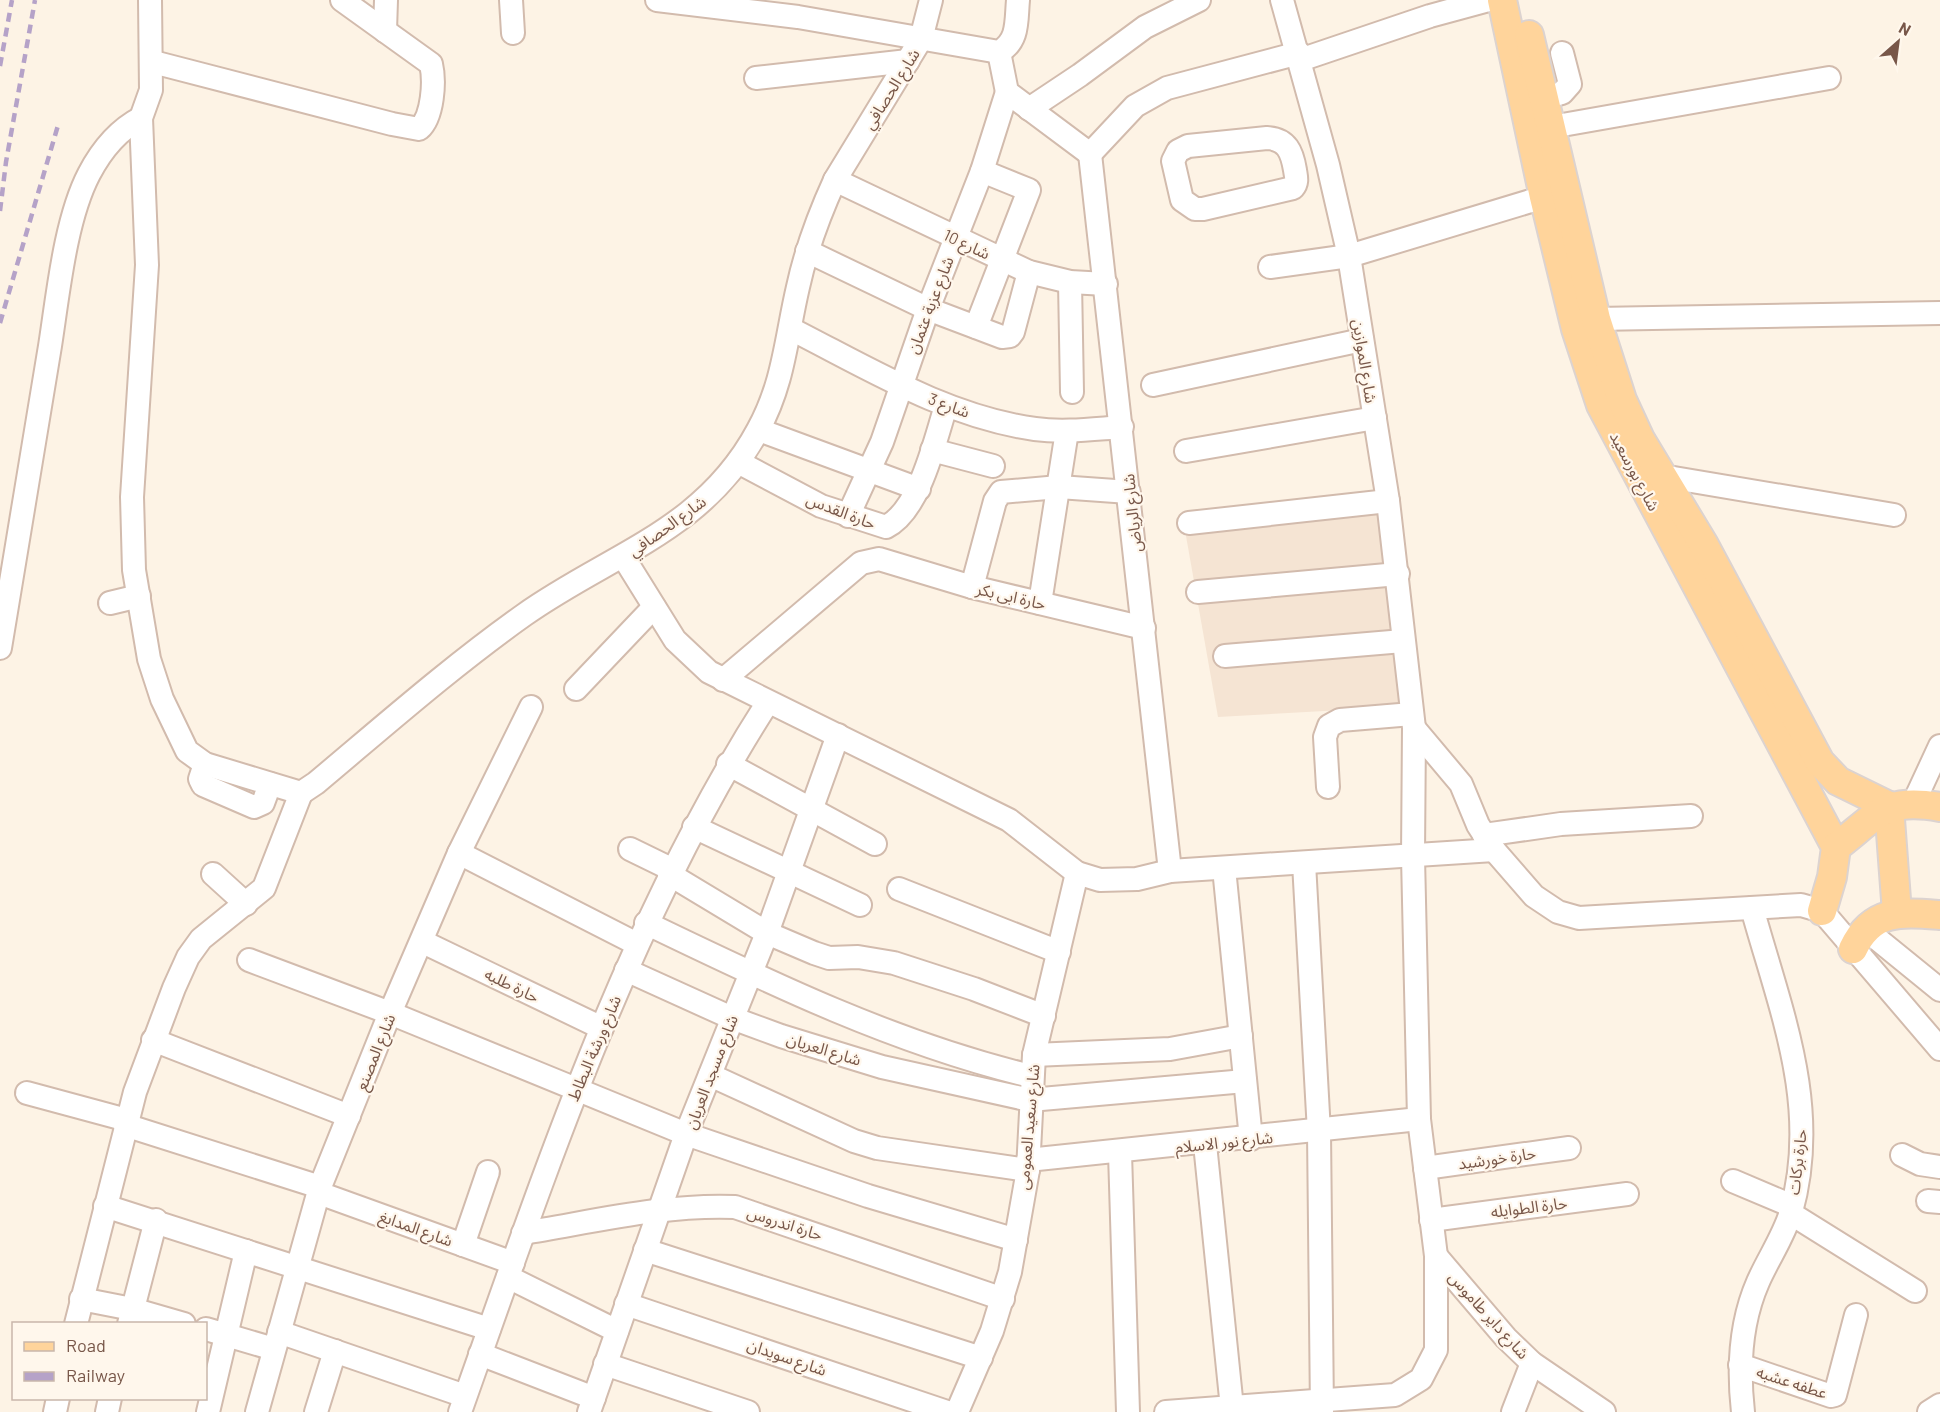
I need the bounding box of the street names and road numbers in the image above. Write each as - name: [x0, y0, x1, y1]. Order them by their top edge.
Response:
- street label: شارع الحصافي: [858, 45, 926, 135]
- street label: شارع 10: [939, 225, 993, 266]
- street label: شارع عزبة عثمان: [902, 254, 960, 357]
- street label: شارع الموازين: [1346, 318, 1382, 405]
- street label: شارع 3: [925, 388, 972, 425]
- street label: شارع بورسعيد: [1603, 428, 1664, 516]
- street label: شارع الرياض: [1118, 473, 1149, 553]
- street label: حارة القدس: [803, 489, 879, 533]
- street label: شارع الحصافي: [624, 491, 712, 563]
- street label: حارة ابى بكر: [973, 578, 1048, 614]
- street label: حارة طلبه: [482, 963, 542, 1007]
- street label: شارع ورشة البطاط: [563, 992, 628, 1105]
- street label: شارع المصنع: [351, 1011, 402, 1094]
- street label: شارع مسجد العريان: [680, 1012, 745, 1133]
- street label: شارع العريان: [783, 1028, 864, 1073]
- street label: شارع سعيد العمومى: [1013, 1063, 1046, 1191]
- street label: شارع نور الاسلام: [1174, 1127, 1274, 1160]
- street label: حارة بركات: [1783, 1128, 1811, 1196]
- street label: حارة خورشيد: [1457, 1143, 1537, 1173]
- street label: حارة الطوايله: [1490, 1192, 1568, 1222]
- street label: حارة اندروس: [745, 1201, 825, 1245]
- street label: شارع المدابغ: [376, 1205, 455, 1253]
- street label: شارع داير طاموس: [1442, 1267, 1534, 1365]
- street label: شارع سويدان: [744, 1334, 829, 1383]
- street label: عطفه عشبه: [1754, 1361, 1830, 1402]

